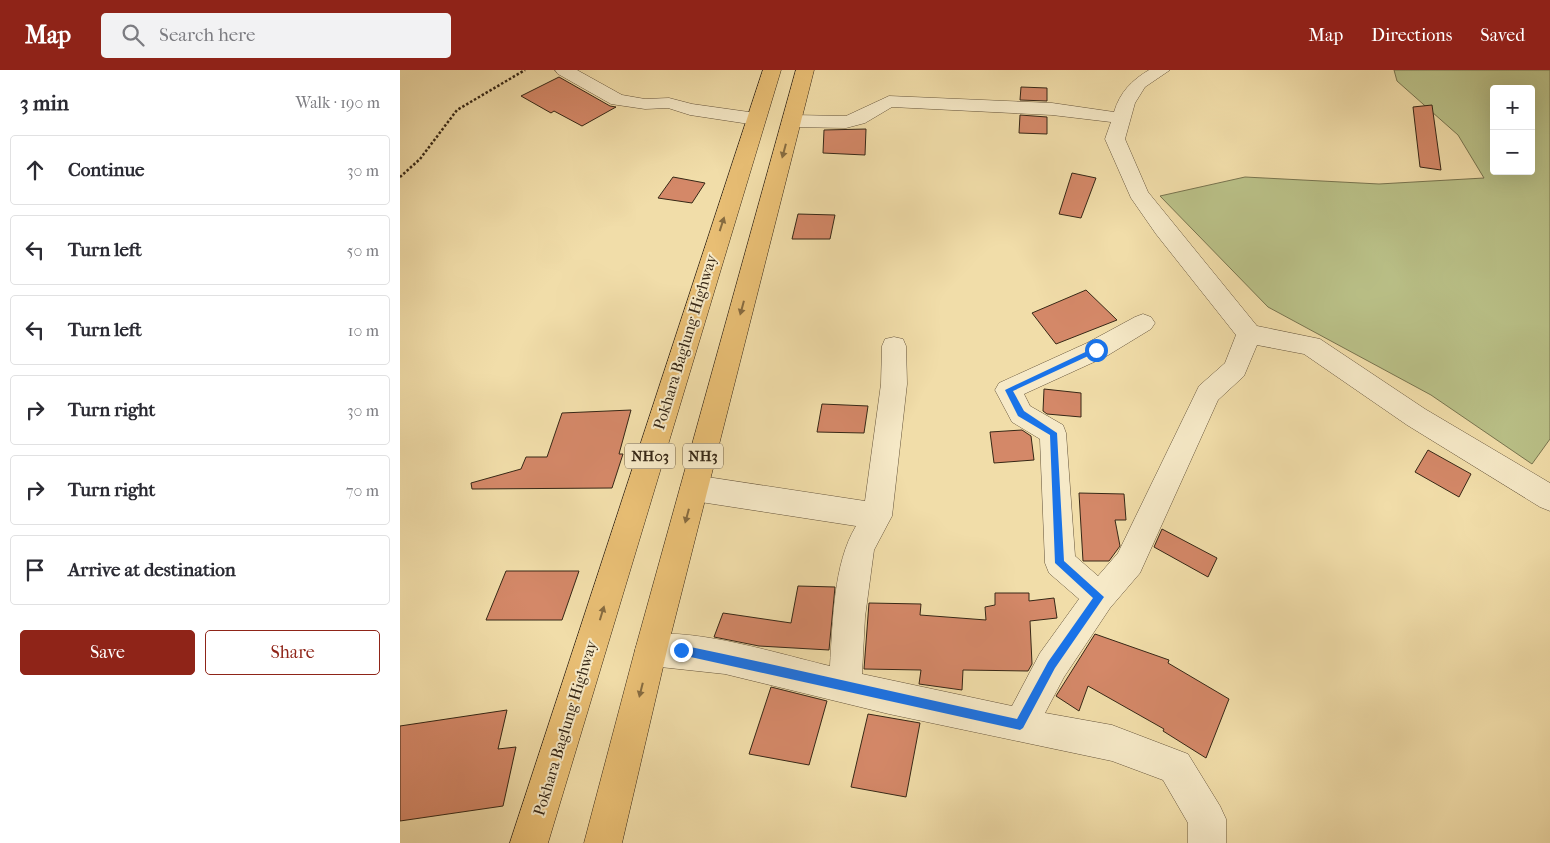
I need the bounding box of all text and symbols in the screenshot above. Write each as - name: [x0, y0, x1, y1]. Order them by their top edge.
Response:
- search box: [101, 13, 451, 58]
- text: Map: [25, 21, 71, 49]
- icon: search: [119, 21, 147, 49]
- text: Search here: [159, 24, 255, 46]
- text: Map: [1309, 25, 1343, 46]
- text: Directions: [1371, 25, 1452, 46]
- text: Saved: [1480, 25, 1525, 46]
- map controls: [1490, 85, 1535, 175]
- button: +: [1490, 85, 1535, 130]
- text: 3 min: [20, 91, 69, 115]
- text: Walk · 190 m: [296, 93, 380, 112]
- button: −: [1490, 130, 1535, 175]
- one-way arrow: [780, 143, 788, 158]
- icon: ahead: [21, 156, 49, 184]
- text: Continue: [68, 159, 144, 181]
- text: 30 m: [347, 161, 379, 180]
- one-way arrow: [719, 216, 726, 231]
- icon: left: [21, 236, 49, 264]
- text: Turn left: [68, 239, 142, 261]
- text: 50 m: [347, 241, 379, 260]
- street label: Pokhara Baglung Highway: [649, 252, 721, 432]
- one-way arrow: [738, 300, 746, 316]
- icon: left: [21, 316, 49, 344]
- text: Turn left: [68, 319, 142, 341]
- text: 10 m: [348, 321, 379, 340]
- route start: [1085, 339, 1108, 362]
- icon: right: [21, 396, 49, 424]
- text: Turn right: [68, 399, 155, 421]
- text: 30 m: [347, 401, 379, 420]
- road number: NH03: [625, 444, 675, 468]
- road number: NH3: [683, 444, 723, 468]
- icon: right: [21, 476, 49, 504]
- text: Turn right: [68, 479, 155, 501]
- text: 70 m: [346, 481, 379, 500]
- one-way arrow: [683, 508, 691, 523]
- icon: arrive: [21, 556, 49, 584]
- text: Arrive at destination: [68, 559, 236, 581]
- one-way arrow: [598, 605, 606, 620]
- button: Save: [20, 630, 195, 675]
- button: Share: [205, 630, 380, 675]
- street label: Pokhara Baglung Highway: [529, 638, 601, 818]
- route end: [670, 639, 693, 662]
- one-way arrow: [637, 682, 645, 697]

